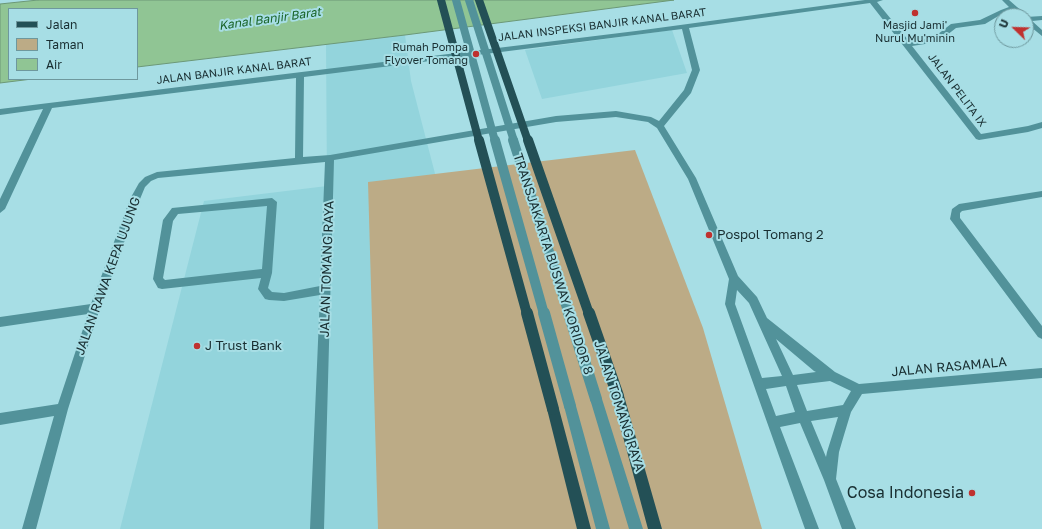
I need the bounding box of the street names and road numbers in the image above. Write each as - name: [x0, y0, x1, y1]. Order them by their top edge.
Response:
- street label: JALAN INSPEKSI BANJIR KANAL BARAT: [497, 6, 707, 44]
- street label: JALAN PELITA IX: [925, 51, 989, 129]
- street label: JALAN BANJIR KANAL BARAT: [156, 55, 312, 87]
- street label: TRANSJAKARTA BUSWAY KORIDOR 8: [510, 151, 596, 377]
- street label: JALAN RAWA KEPA UJUNG: [72, 195, 144, 357]
- street label: JALAN TOMANG RAYA: [317, 200, 337, 338]
- street label: JALAN TOMANG RAYA: [590, 339, 648, 473]
- street label: JALAN RASAMALA: [891, 354, 1007, 380]

